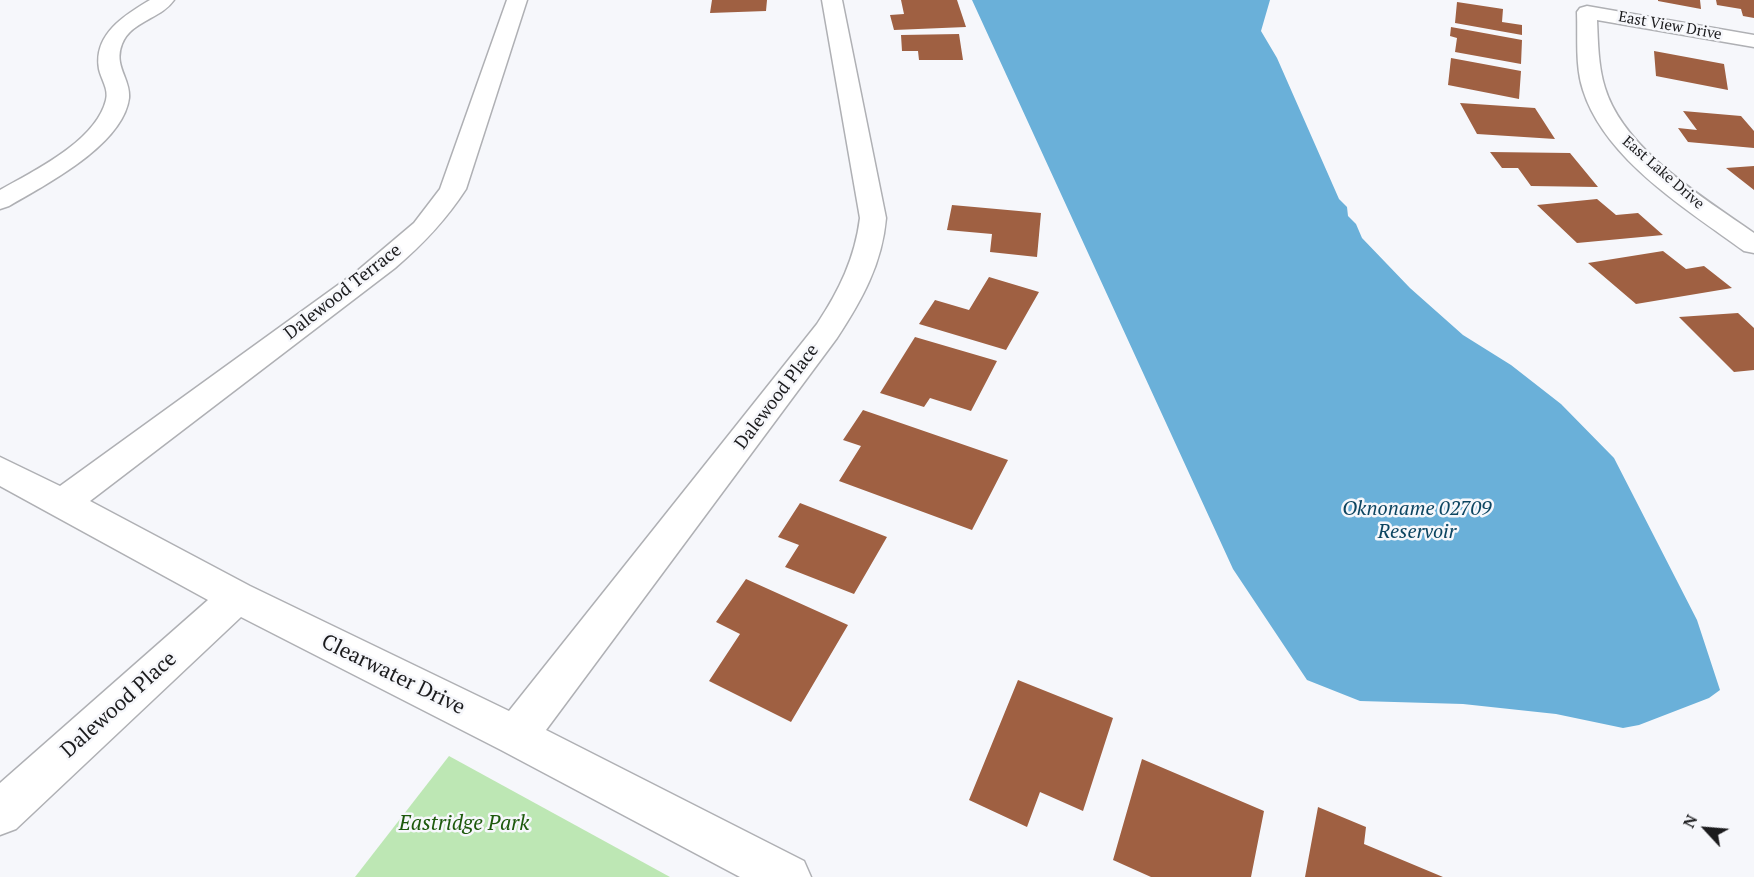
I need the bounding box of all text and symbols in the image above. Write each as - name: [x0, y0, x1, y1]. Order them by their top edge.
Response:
- street label: East View Drive: [1617, 8, 1723, 44]
- street label: East Lake Drive: [1618, 133, 1708, 213]
- street label: Dalewood Terrace: [280, 240, 406, 344]
- street label: Dalewood Place: [731, 340, 823, 454]
- water label: Oknoname 02709 Reservoir: [1342, 497, 1492, 544]
- street label: Clearwater Drive: [317, 629, 469, 721]
- street label: Dalewood Place: [56, 647, 182, 763]
- north arrow: [1676, 799, 1736, 859]
- park label: Eastridge Park: [399, 811, 529, 837]
- text: N: [1677, 811, 1702, 831]

